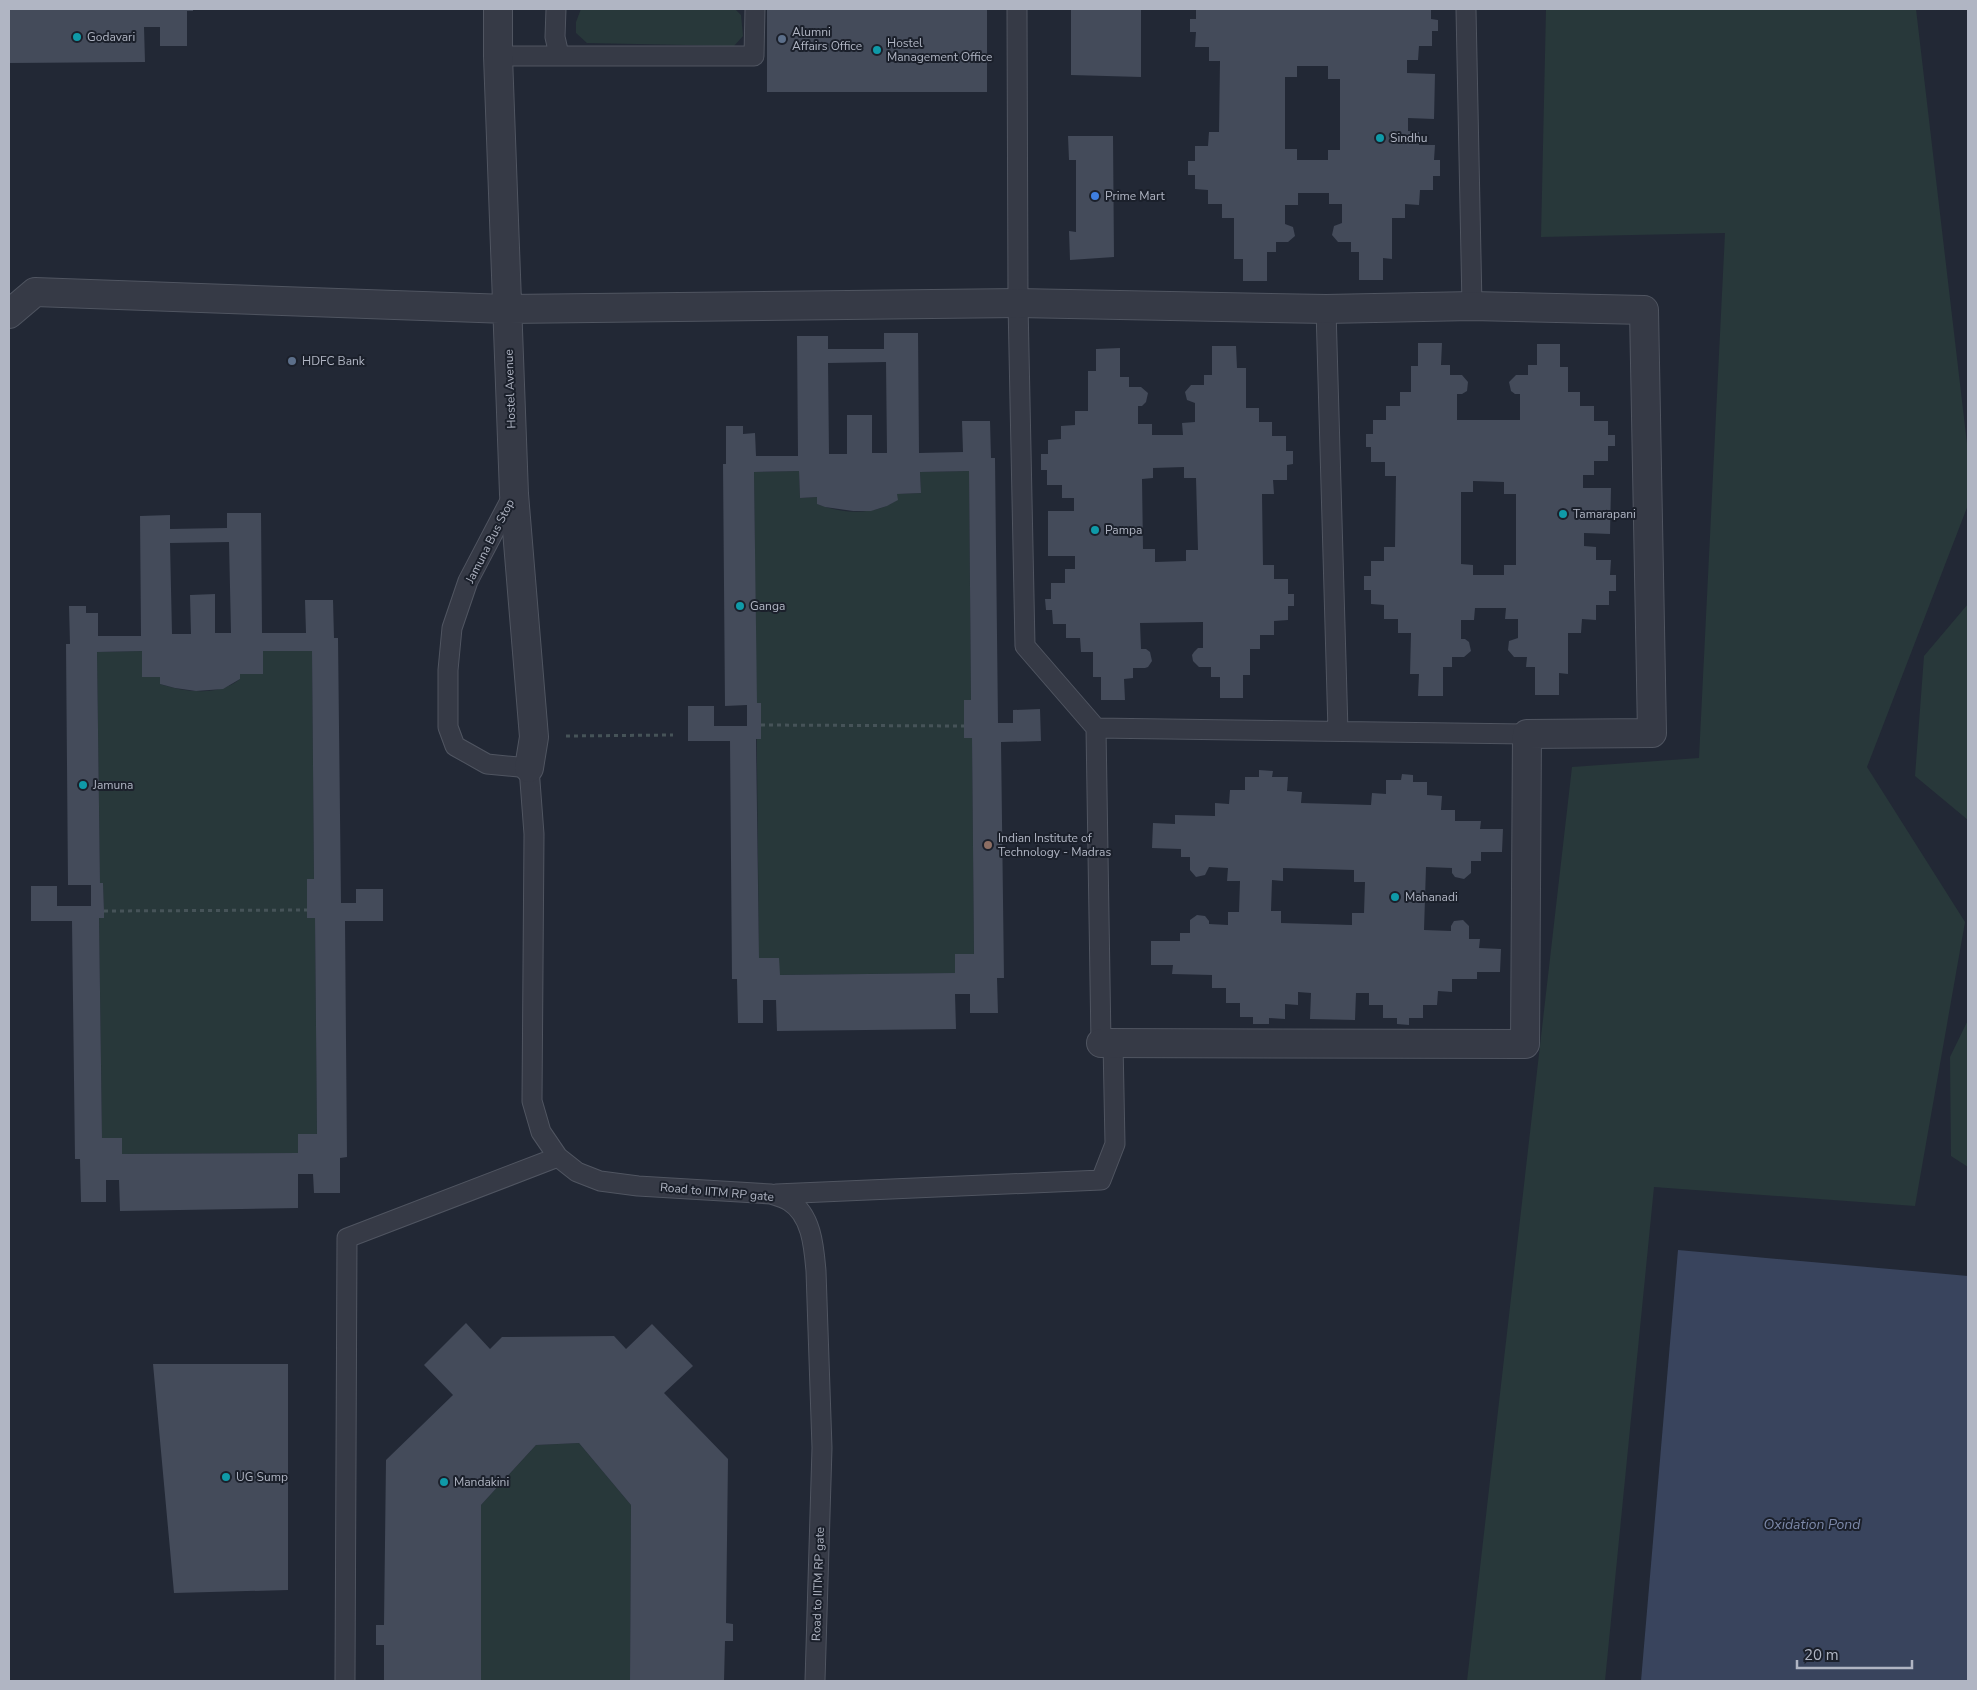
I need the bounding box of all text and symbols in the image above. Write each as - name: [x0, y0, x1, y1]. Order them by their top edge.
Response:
- place label: Alumni Affairs Office: [792, 24, 862, 54]
- place label: Godavari: [87, 29, 135, 45]
- marker: Godavari: [71, 31, 83, 43]
- marker: Alumni Affairs Office: [776, 33, 788, 45]
- place label: Hostel Management Office: [887, 35, 993, 65]
- marker: Hostel Management Office: [871, 44, 883, 56]
- place label: Sindhu: [1390, 130, 1428, 146]
- marker: Sindhu: [1374, 132, 1386, 144]
- place label: Prime Mart: [1105, 188, 1166, 204]
- marker: Prime Mart: [1089, 190, 1101, 202]
- street label: Hostel Avenue: [501, 349, 519, 429]
- place label: HDFC Bank: [302, 353, 366, 369]
- marker: HDFC Bank: [286, 355, 298, 367]
- street label: Jamuna Bus Stop: [461, 496, 518, 587]
- place label: Tamarapani: [1573, 506, 1636, 522]
- marker: Tamarapani: [1557, 508, 1569, 520]
- place label: Pampa: [1105, 522, 1142, 538]
- marker: Pampa: [1089, 524, 1101, 536]
- place label: Ganga: [750, 598, 785, 614]
- marker: Ganga: [734, 600, 746, 612]
- place label: Jamuna: [92, 777, 133, 793]
- marker: Jamuna: [77, 779, 89, 791]
- place label: Indian Institute of Technology - Madras: [998, 830, 1111, 860]
- marker: Indian Institute of Technology - Madras: [982, 839, 994, 851]
- place label: Mahanadi: [1405, 889, 1458, 905]
- marker: Mahanadi: [1389, 891, 1401, 903]
- street label: Road to IITM RP gate: [659, 1179, 775, 1205]
- place label: UG Sump: [236, 1469, 288, 1485]
- marker: UG Sump: [220, 1471, 232, 1483]
- place label: Mandakini: [454, 1474, 509, 1490]
- marker: Mandakini: [438, 1476, 450, 1488]
- water label: Oxidation Pond: [1764, 1515, 1861, 1534]
- street label: Road to IITM RP gate: [808, 1527, 828, 1641]
- scale bar: [1797, 1638, 1912, 1670]
- text: 20 m: [1804, 1645, 1839, 1665]

